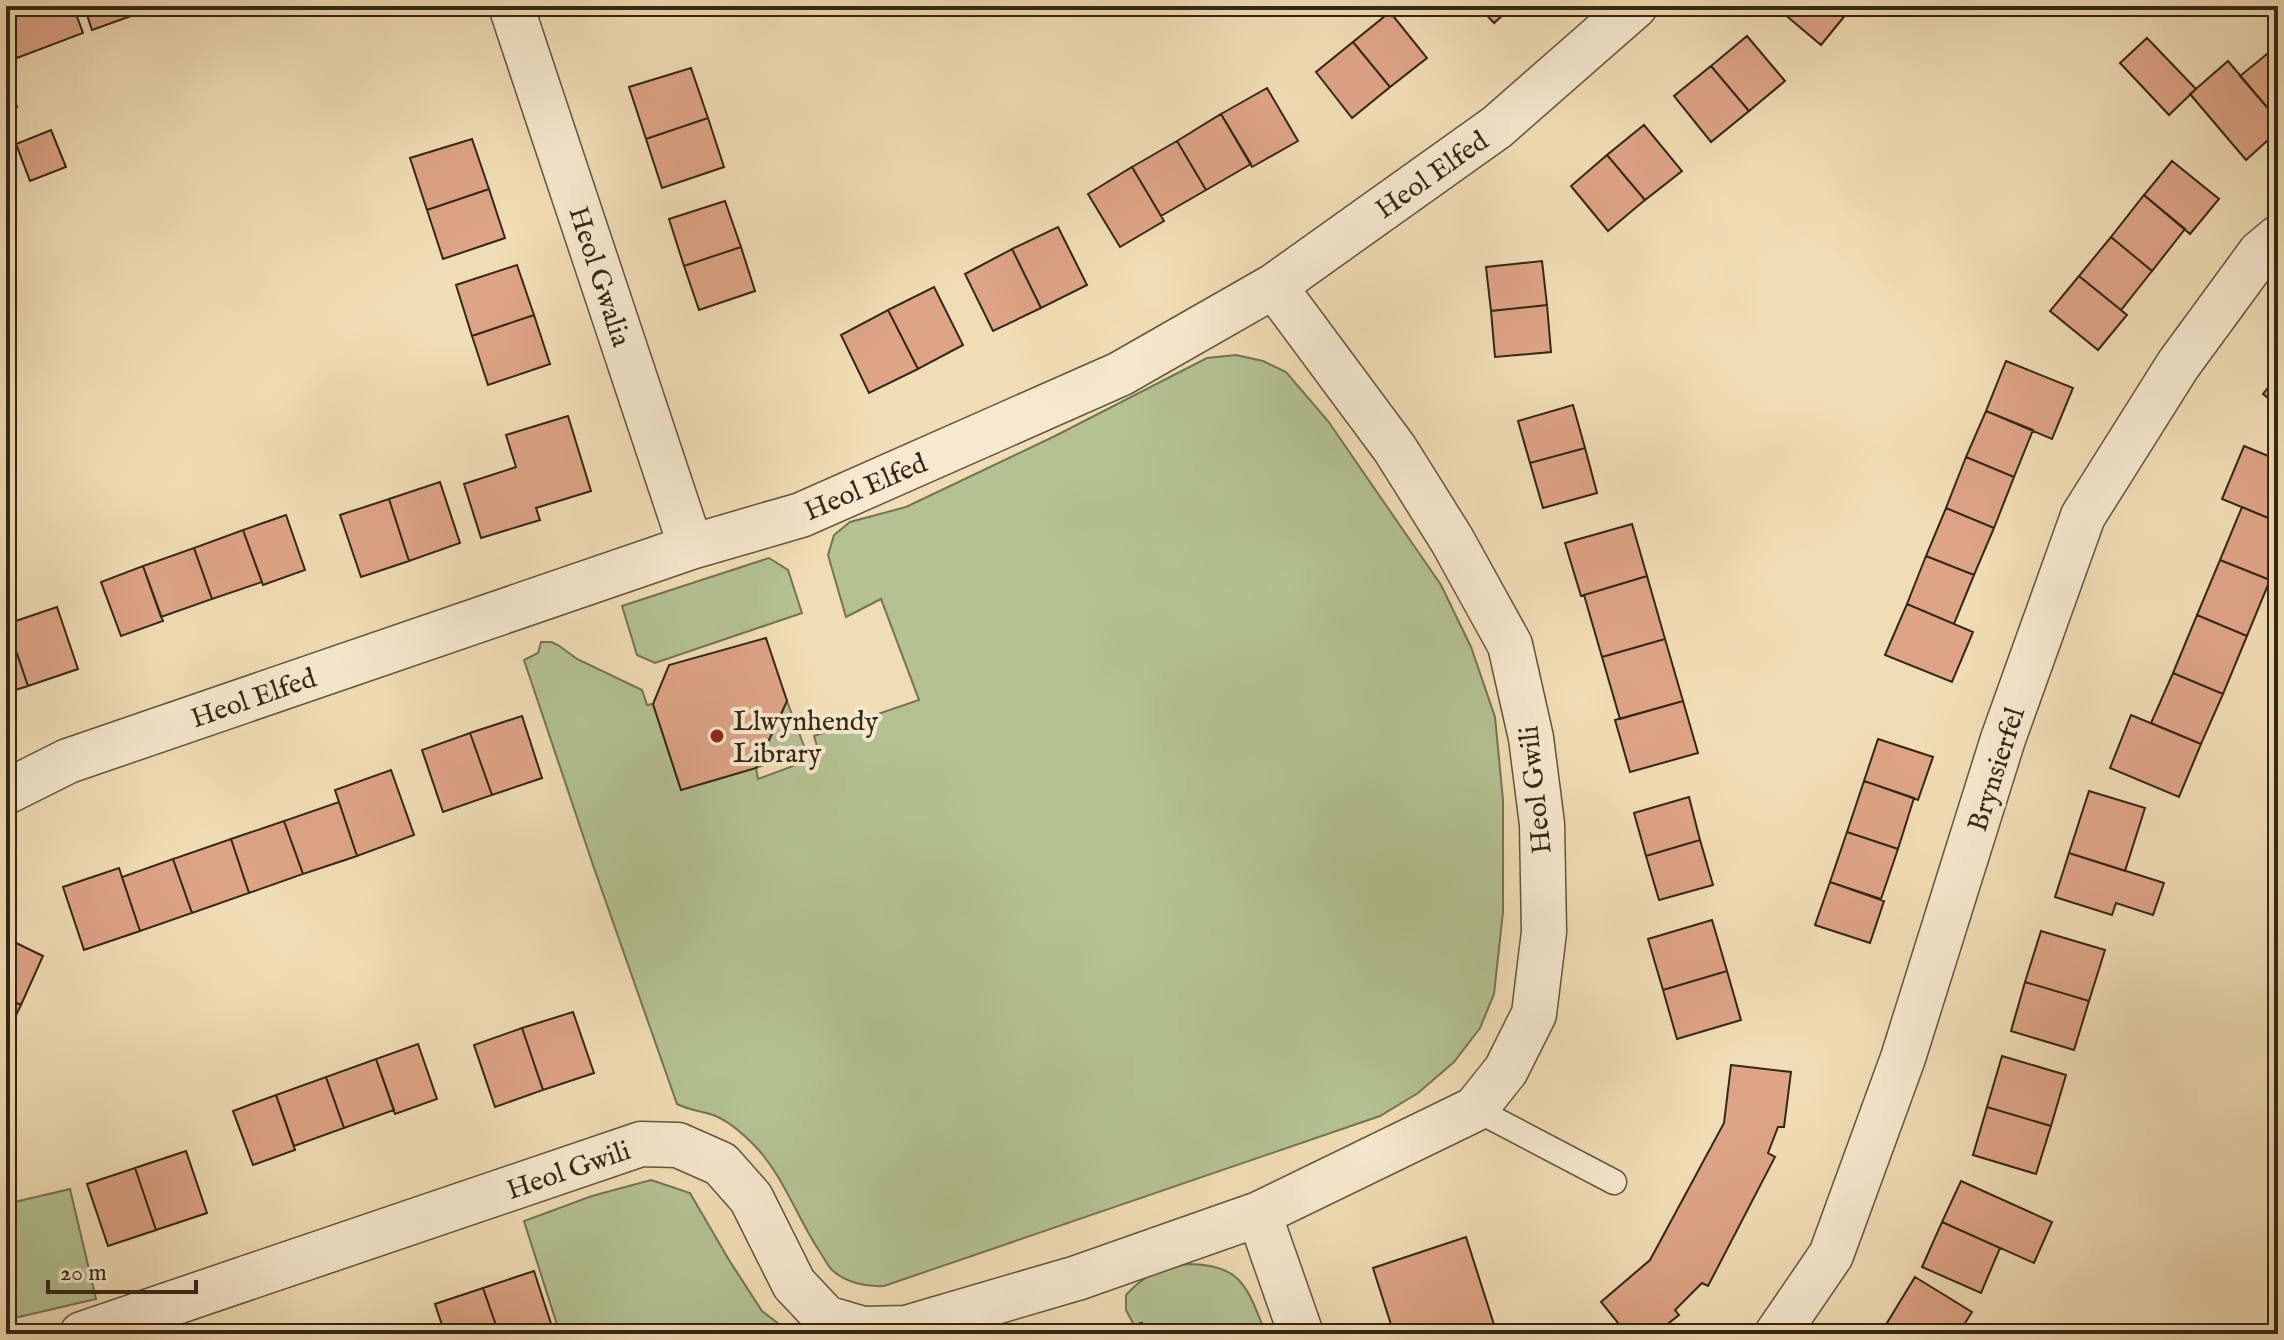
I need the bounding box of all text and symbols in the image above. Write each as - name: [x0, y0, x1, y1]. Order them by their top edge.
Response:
- street label: Heol Elfed: [1369, 124, 1496, 228]
- street label: Heol Gwalia: [560, 202, 638, 352]
- street label: Heol Elfed: [799, 447, 933, 530]
- street label: Heol Elfed: [187, 662, 321, 737]
- street label: Brynsierfel: [1961, 703, 2034, 836]
- place label: Llwynhendy Library: [733, 705, 878, 772]
- street label: Heol Gwili: [1512, 724, 1561, 856]
- marker: Llwynhendy Library: [708, 727, 726, 745]
- street label: Heol Gwili: [502, 1134, 635, 1209]
- scale bar: [48, 1244, 196, 1294]
- text: 20 m: [60, 1258, 107, 1289]

